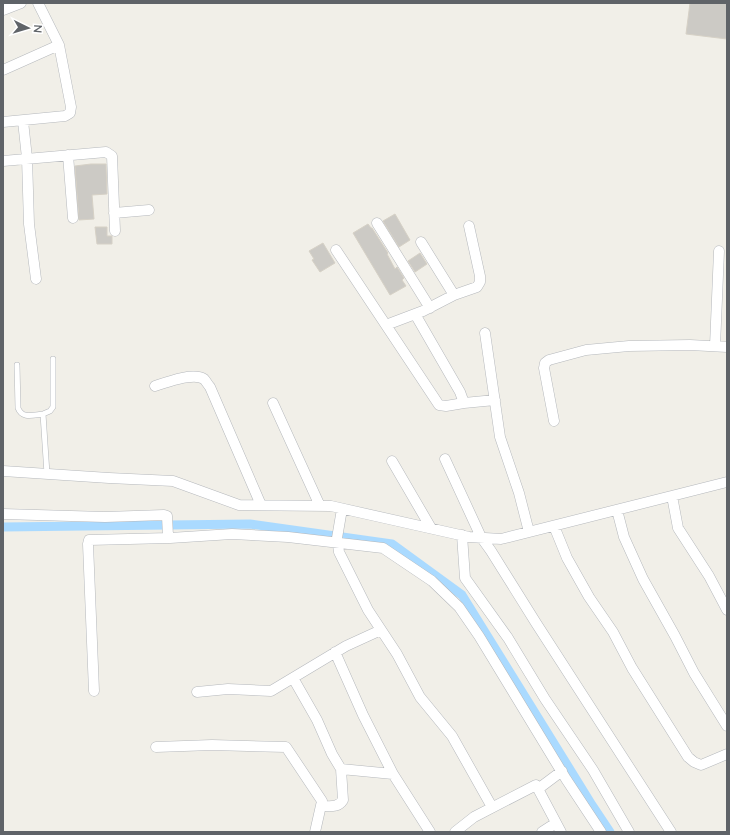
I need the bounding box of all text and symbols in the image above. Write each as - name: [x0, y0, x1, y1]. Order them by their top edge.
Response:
- north arrow: [8, 8, 48, 48]
- text: N: [32, 24, 45, 34]

